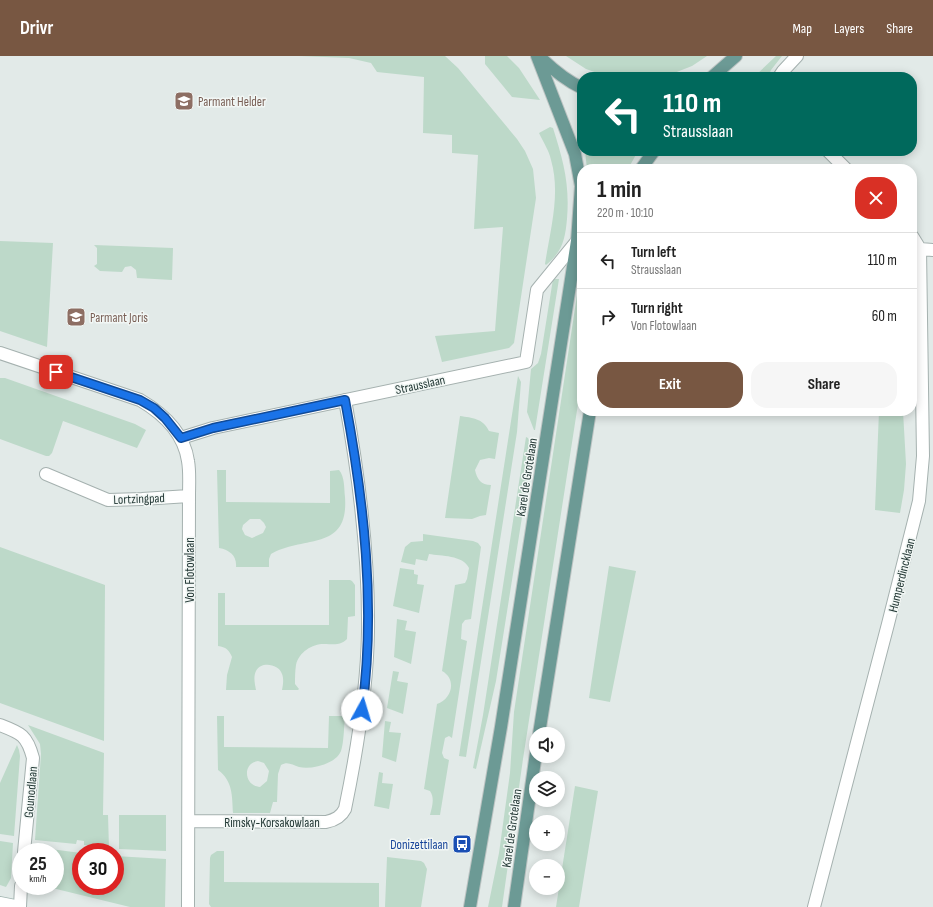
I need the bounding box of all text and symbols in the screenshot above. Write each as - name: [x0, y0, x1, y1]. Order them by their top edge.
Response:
- text: Drivr: [20, 17, 53, 40]
- text: Map: [792, 20, 812, 37]
- text: Layers: [834, 20, 864, 37]
- text: Share: [886, 20, 913, 37]
- text: 110 m: [663, 87, 721, 120]
- icon: left: [597, 88, 649, 140]
- school or university icon: Parmant Helder: [173, 90, 195, 112]
- place label: Parmant Helder: [198, 94, 266, 110]
- text: Strausslaan: [663, 121, 733, 142]
- text: 1 min: [597, 175, 642, 204]
- button: close: [855, 177, 897, 219]
- text: 220 m · 10:10: [597, 205, 654, 221]
- text: Turn left: [631, 243, 676, 262]
- icon: left: [597, 250, 619, 272]
- text: 110 m: [868, 251, 897, 270]
- text: Strausslaan: [631, 262, 682, 278]
- text: Turn right: [631, 299, 683, 318]
- school or university icon: Parmant Joris: [65, 306, 87, 328]
- icon: right: [597, 306, 619, 328]
- text: 60 m: [872, 307, 897, 326]
- place label: Parmant Joris: [90, 310, 148, 326]
- text: Von Flotowlaan: [631, 318, 697, 334]
- pin: [39, 355, 73, 389]
- icon: arrive: [45, 361, 67, 383]
- button: Exit: [597, 362, 743, 408]
- button: Share: [751, 362, 897, 408]
- street label: Strausslaan: [394, 372, 447, 398]
- street label: Karel de Grotelaan: [513, 437, 541, 518]
- street label: Lortzingpad: [113, 490, 165, 508]
- street label: Humperdincklaan: [885, 536, 919, 614]
- street label: Von Flotowlaan: [182, 537, 198, 603]
- position arrow: [341, 689, 383, 731]
- map controls: [529, 727, 565, 895]
- button: sound: [529, 727, 565, 763]
- street label: Gounodlaan: [21, 766, 41, 819]
- button: layers: [529, 771, 565, 807]
- street label: Karel de Grotelaan: [499, 788, 525, 869]
- street label: Rimsky-Korsakowlaan: [224, 815, 320, 831]
- button: +: [529, 815, 565, 851]
- bus stop icon: Donizettilaan: [451, 833, 473, 855]
- place label: Donizettilaan: [390, 837, 448, 853]
- speed limit sign: 30: [72, 843, 124, 895]
- text: 25: [29, 852, 47, 876]
- button: −: [529, 859, 565, 895]
- text: km/h: [29, 873, 47, 885]

